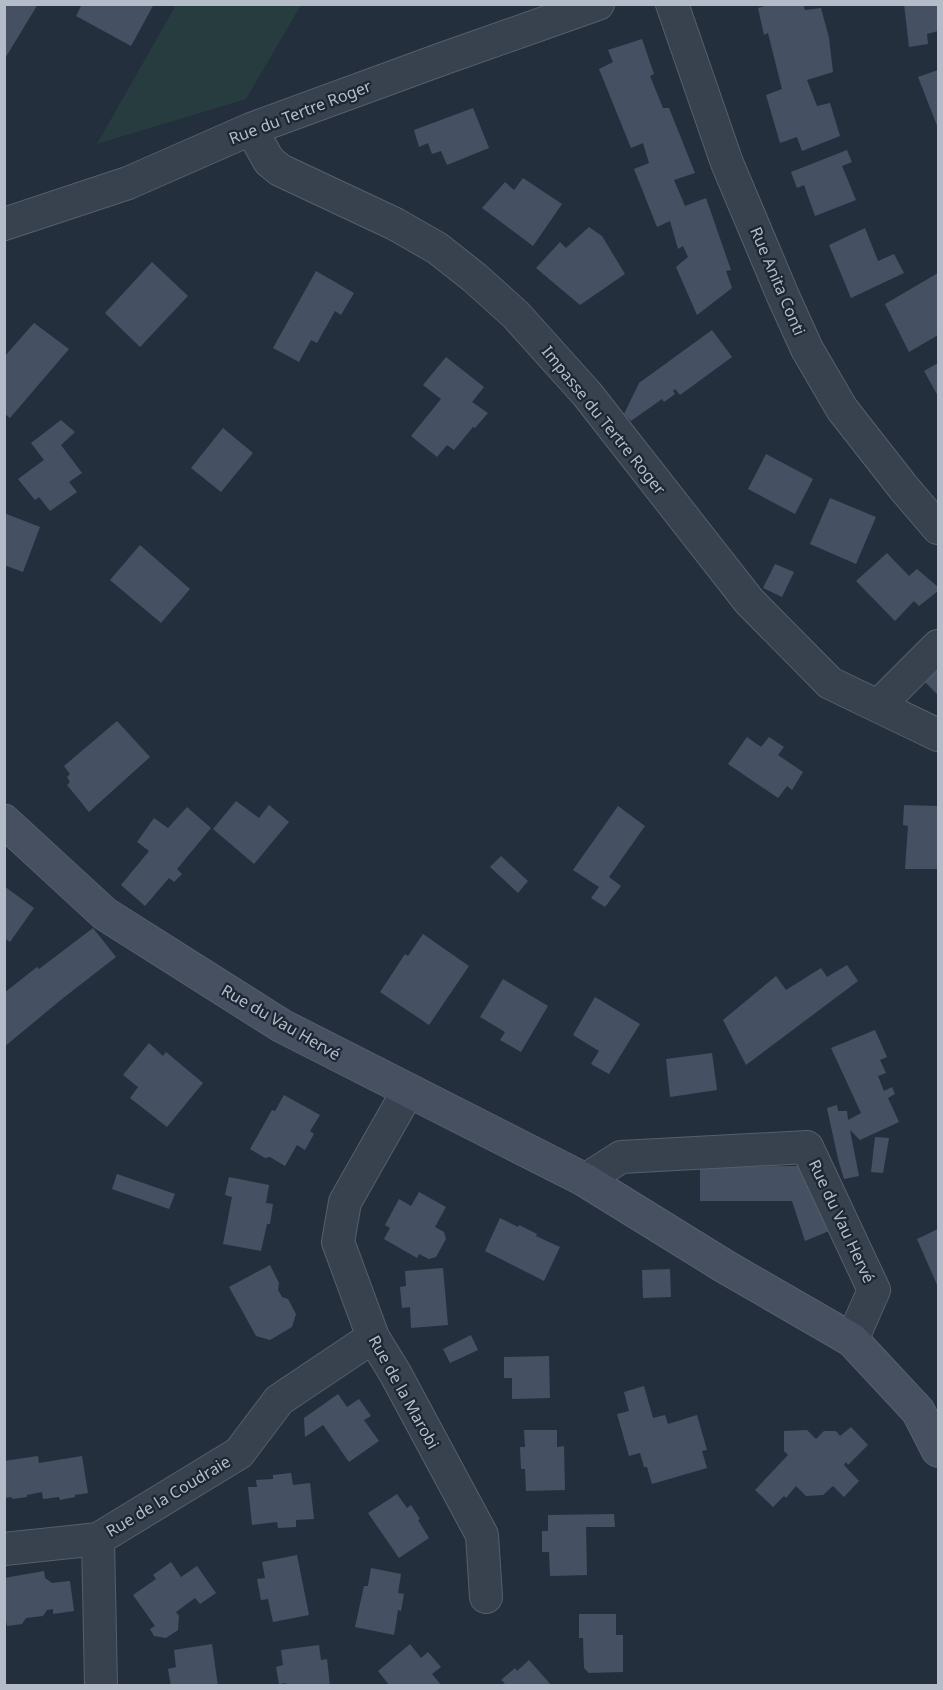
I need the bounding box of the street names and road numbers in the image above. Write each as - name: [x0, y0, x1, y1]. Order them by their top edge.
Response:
- street label: Rue du Tertre Roger: [226, 75, 375, 149]
- street label: Rue Anita Conti: [745, 223, 811, 339]
- street label: Impasse du Tertre Roger: [537, 341, 671, 499]
- street label: Rue du Vau Hervé: [218, 979, 344, 1065]
- street label: Rue du Vau Hervé: [804, 1156, 880, 1286]
- street label: Rue de la Marobi: [364, 1331, 444, 1453]
- street label: Rue de la Coudraie: [102, 1450, 234, 1542]

